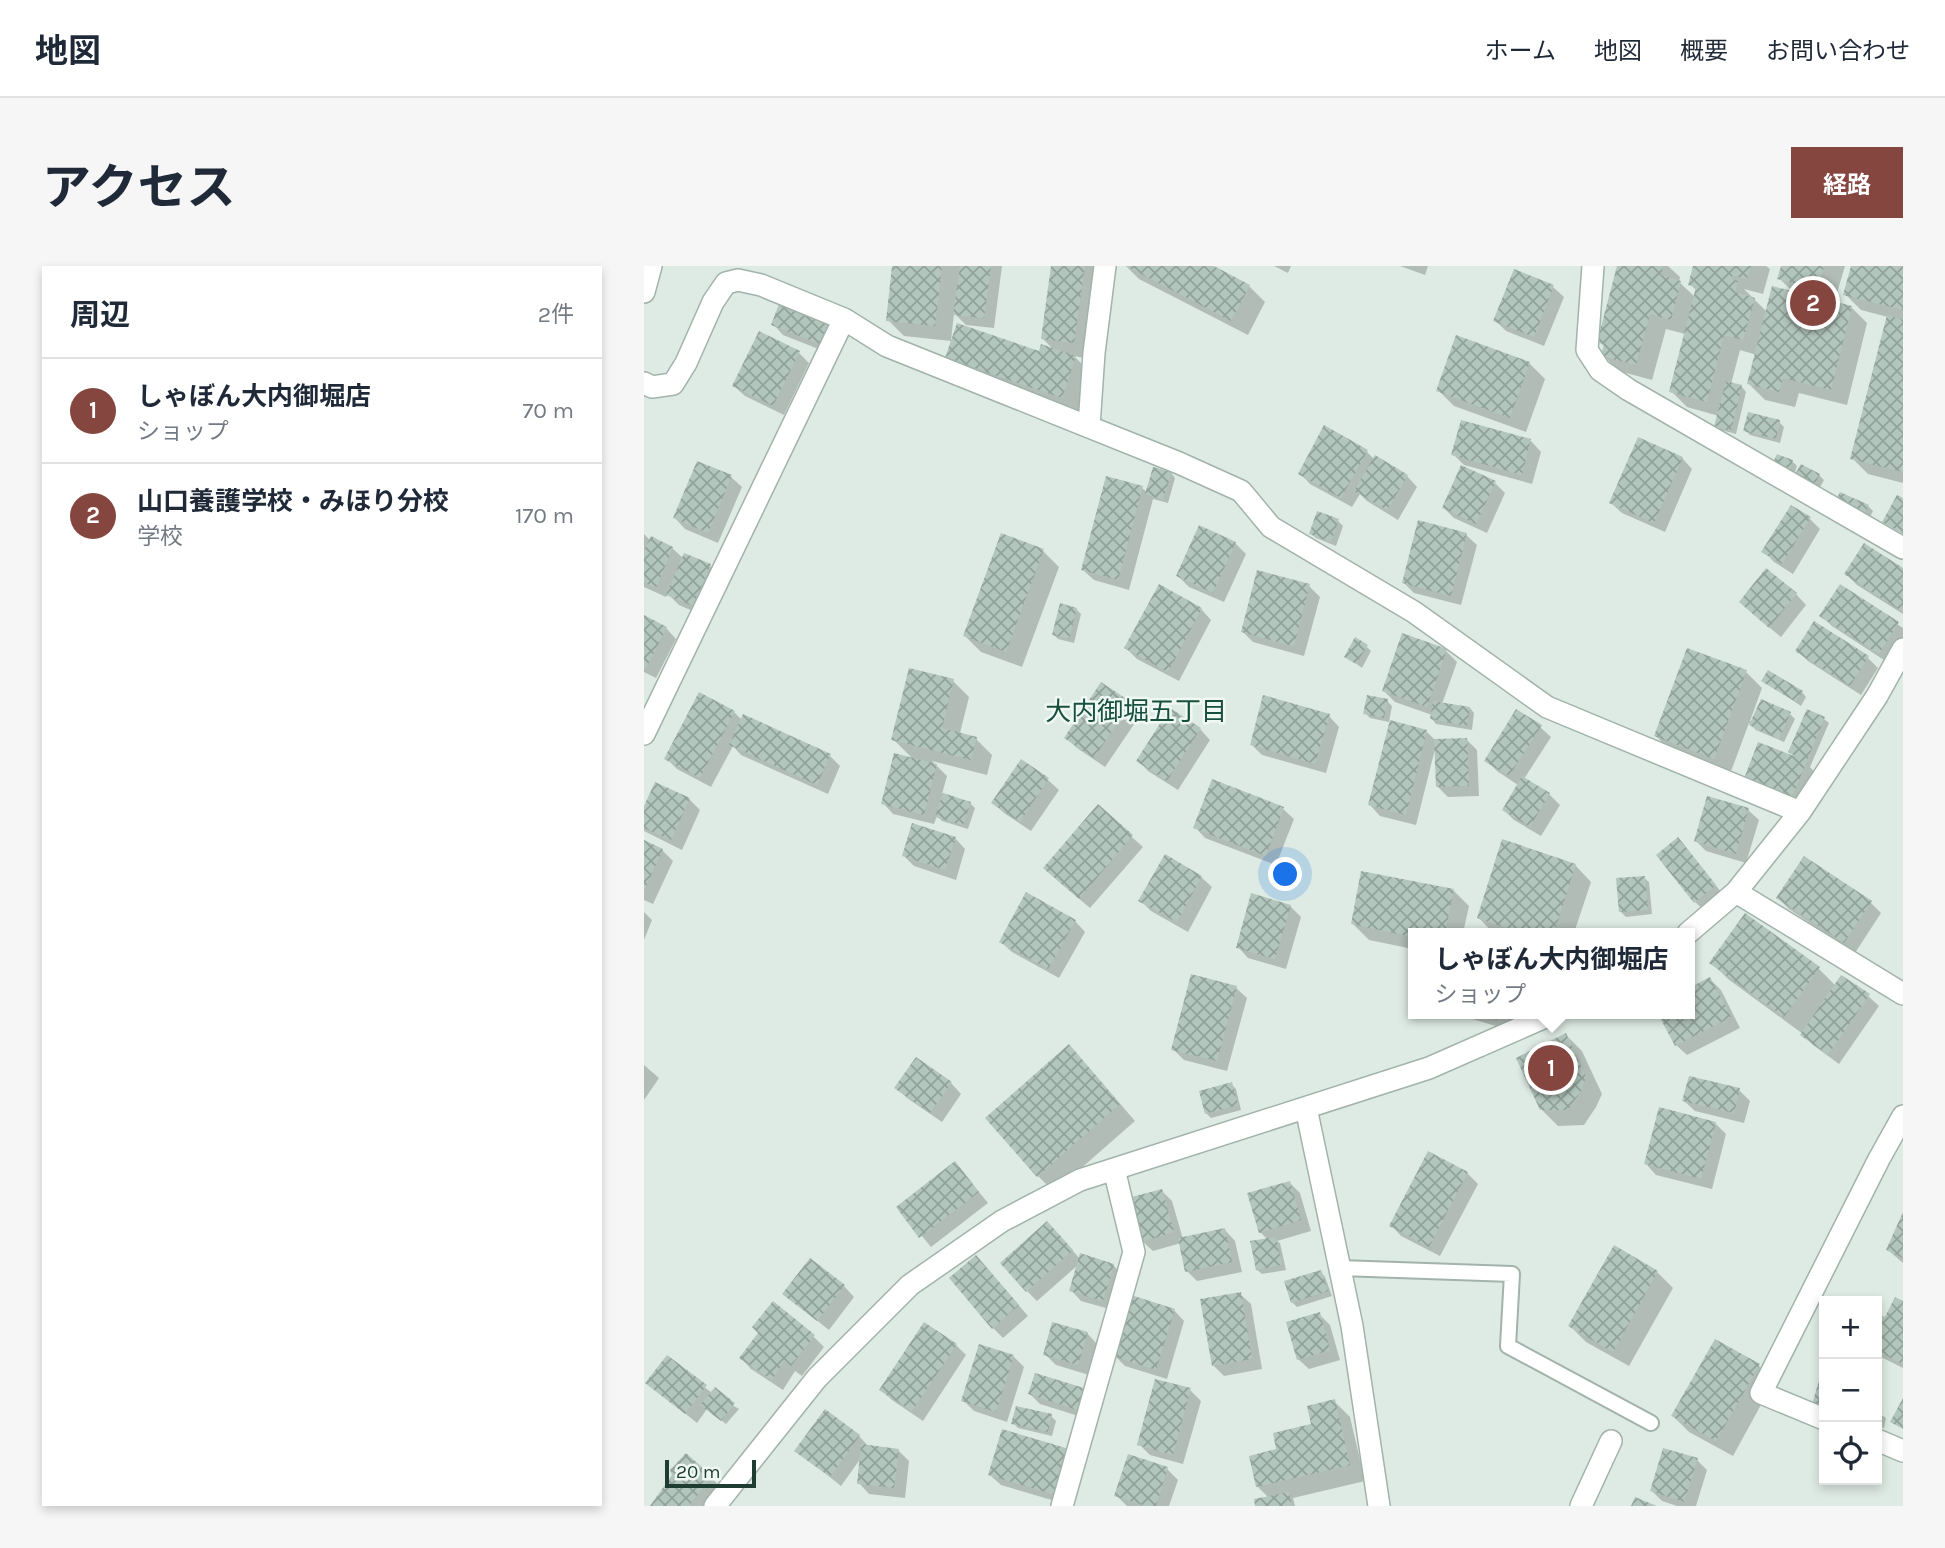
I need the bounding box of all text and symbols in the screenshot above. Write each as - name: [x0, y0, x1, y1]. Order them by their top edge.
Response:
- text: 地図: [35, 32, 101, 70]
- text: ホーム: [1485, 37, 1556, 65]
- text: 地図: [1594, 37, 1642, 65]
- text: 概要: [1680, 37, 1728, 65]
- text: お問い合わせ: [1766, 37, 1910, 65]
- button: 経路: [1791, 147, 1903, 218]
- text: アクセス: [42, 159, 236, 216]
- pin: 2: [1790, 277, 1836, 329]
- text: 周辺: [70, 297, 130, 333]
- text: 2件: [538, 301, 574, 328]
- text: しゃぼん大内御堀店: [137, 381, 371, 412]
- text: 1: [89, 397, 97, 424]
- text: 70 m: [523, 397, 574, 424]
- text: ショップ: [137, 418, 229, 445]
- text: 山口養護学校・みほり分校: [137, 486, 449, 517]
- text: 2: [86, 502, 100, 529]
- text: 170 m: [515, 502, 574, 529]
- text: 学校: [137, 523, 183, 550]
- district label: 大内御堀五丁目: [1045, 696, 1227, 727]
- your location: [1268, 857, 1302, 891]
- popup: [1408, 928, 1695, 1019]
- text: しゃぼん大内御堀店: [1434, 944, 1669, 975]
- text: ショップ: [1434, 981, 1526, 1008]
- pin: 1: [1528, 1042, 1574, 1094]
- map controls: [1819, 1296, 1882, 1485]
- button: +: [1819, 1296, 1882, 1359]
- button: −: [1819, 1359, 1882, 1422]
- button: locate: [1819, 1422, 1882, 1485]
- scale bar: [665, 1457, 756, 1489]
- text: 20 m: [676, 1461, 721, 1483]

